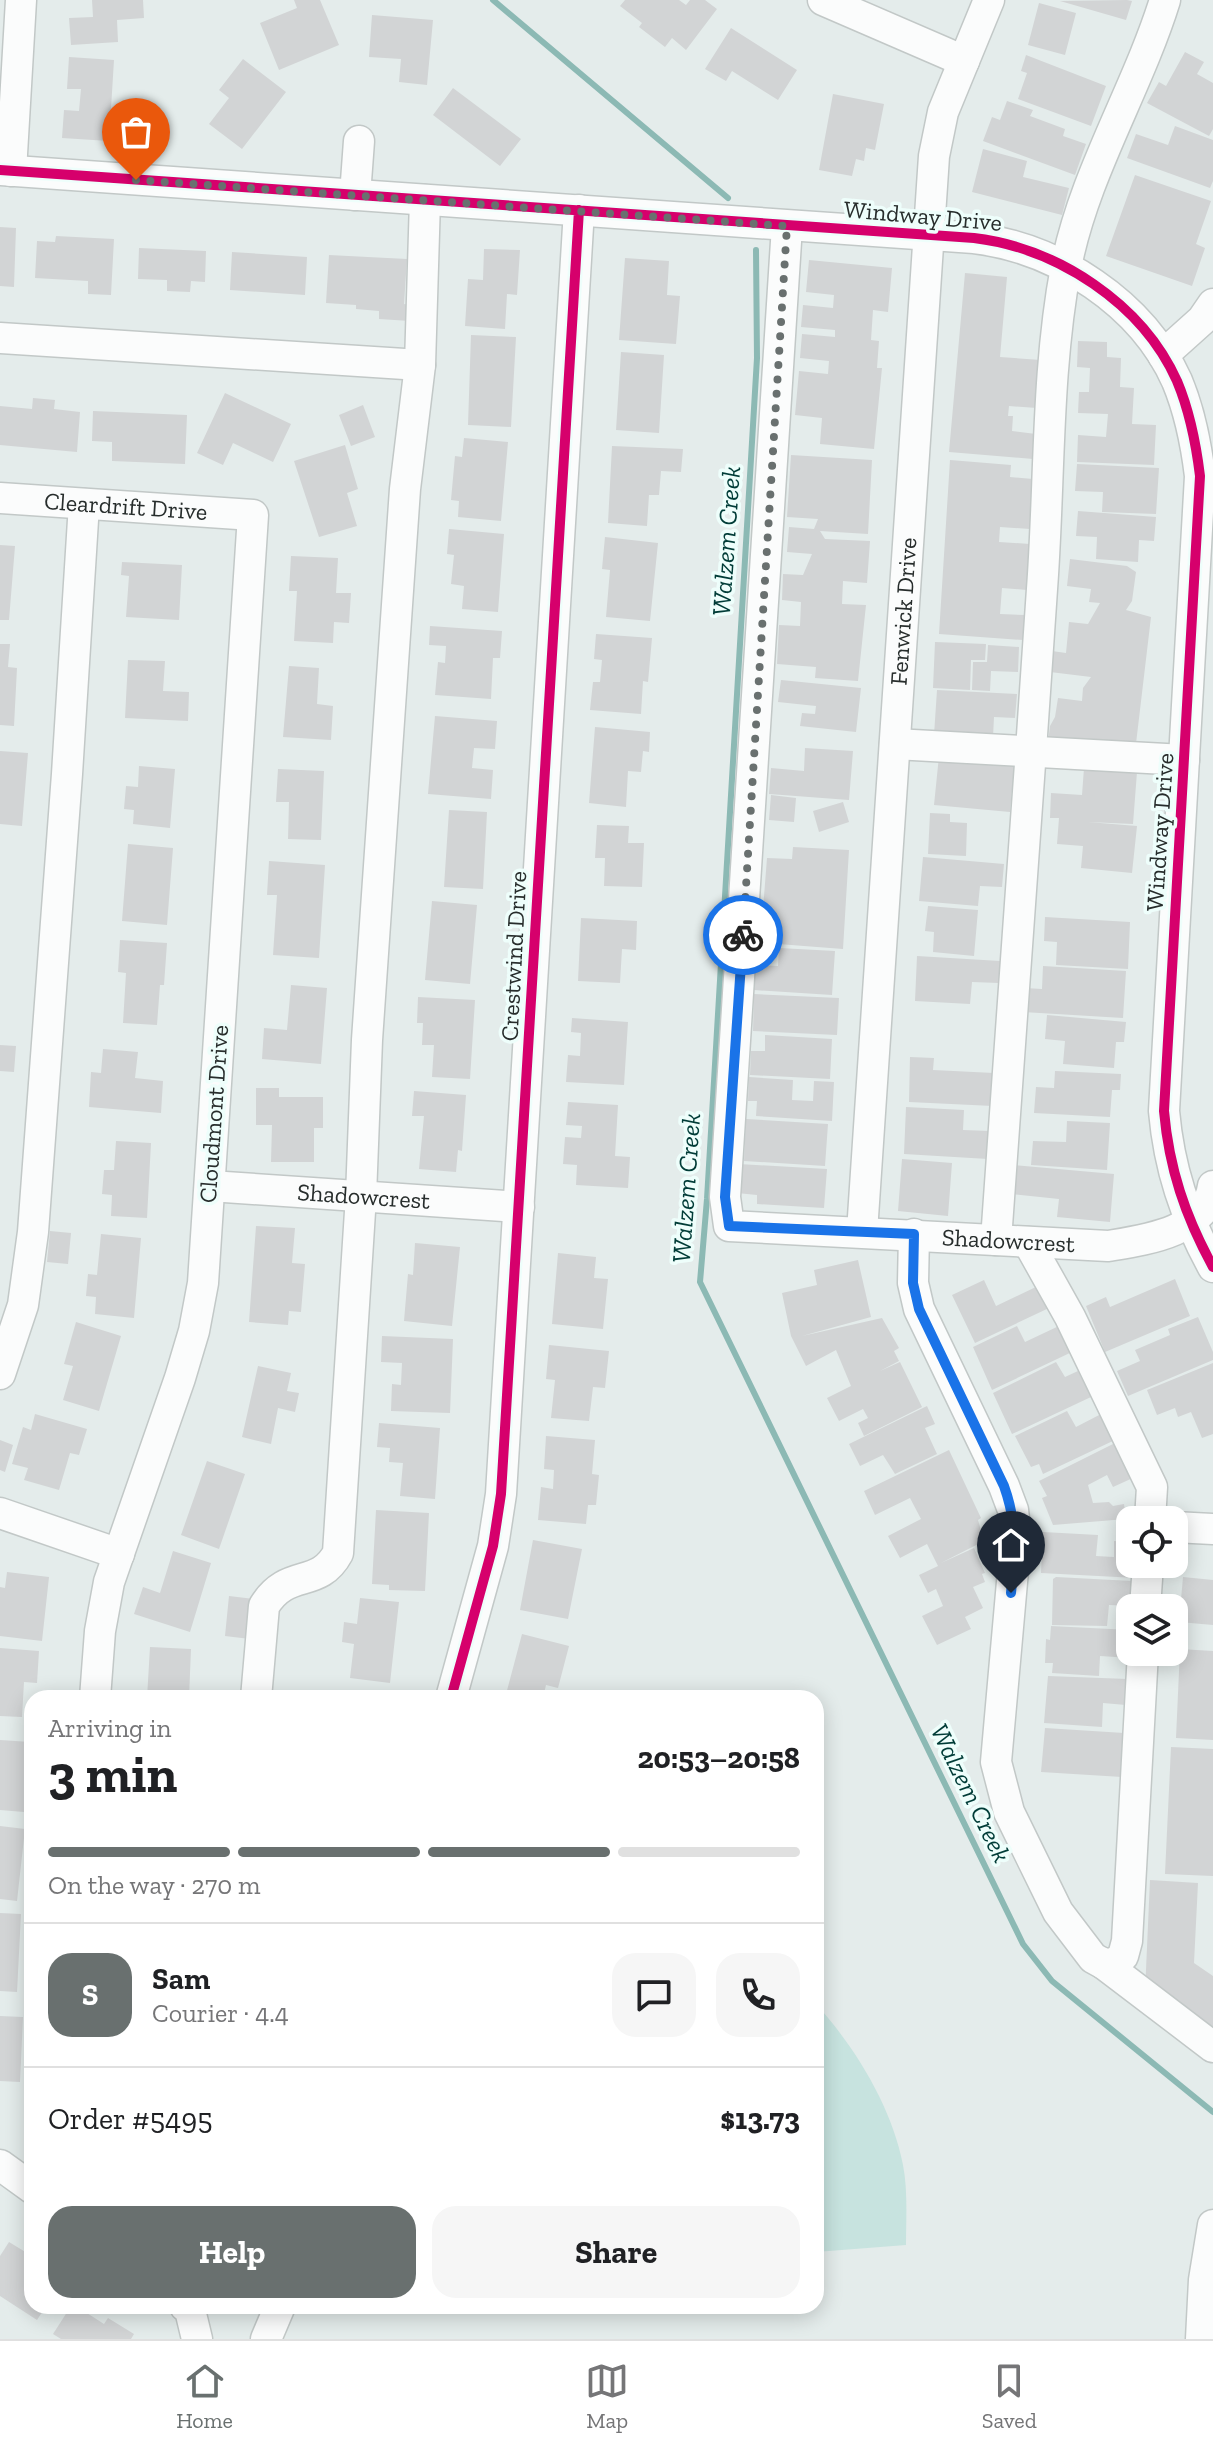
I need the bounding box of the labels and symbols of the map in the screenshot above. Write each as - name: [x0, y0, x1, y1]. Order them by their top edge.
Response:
- pin: [102, 98, 170, 180]
- street label: Windway Drive: [843, 194, 1003, 237]
- water label: Walzem Creek: [705, 465, 747, 617]
- street label: Cleardrift Drive: [43, 486, 208, 526]
- street label: Fenwick Drive: [884, 536, 922, 686]
- street label: Windway Drive: [1140, 752, 1179, 912]
- street label: Crestwind Drive: [495, 870, 532, 1042]
- courier: [703, 895, 783, 975]
- street label: Cloudmont Drive: [193, 1024, 234, 1204]
- water label: Walzem Creek: [665, 1112, 707, 1264]
- street label: Shadowcrest: [296, 1177, 431, 1215]
- street label: Shadowcrest: [941, 1222, 1076, 1258]
- pin: [977, 1511, 1045, 1593]
- water label: Walzem Creek: [924, 1718, 1018, 1868]

